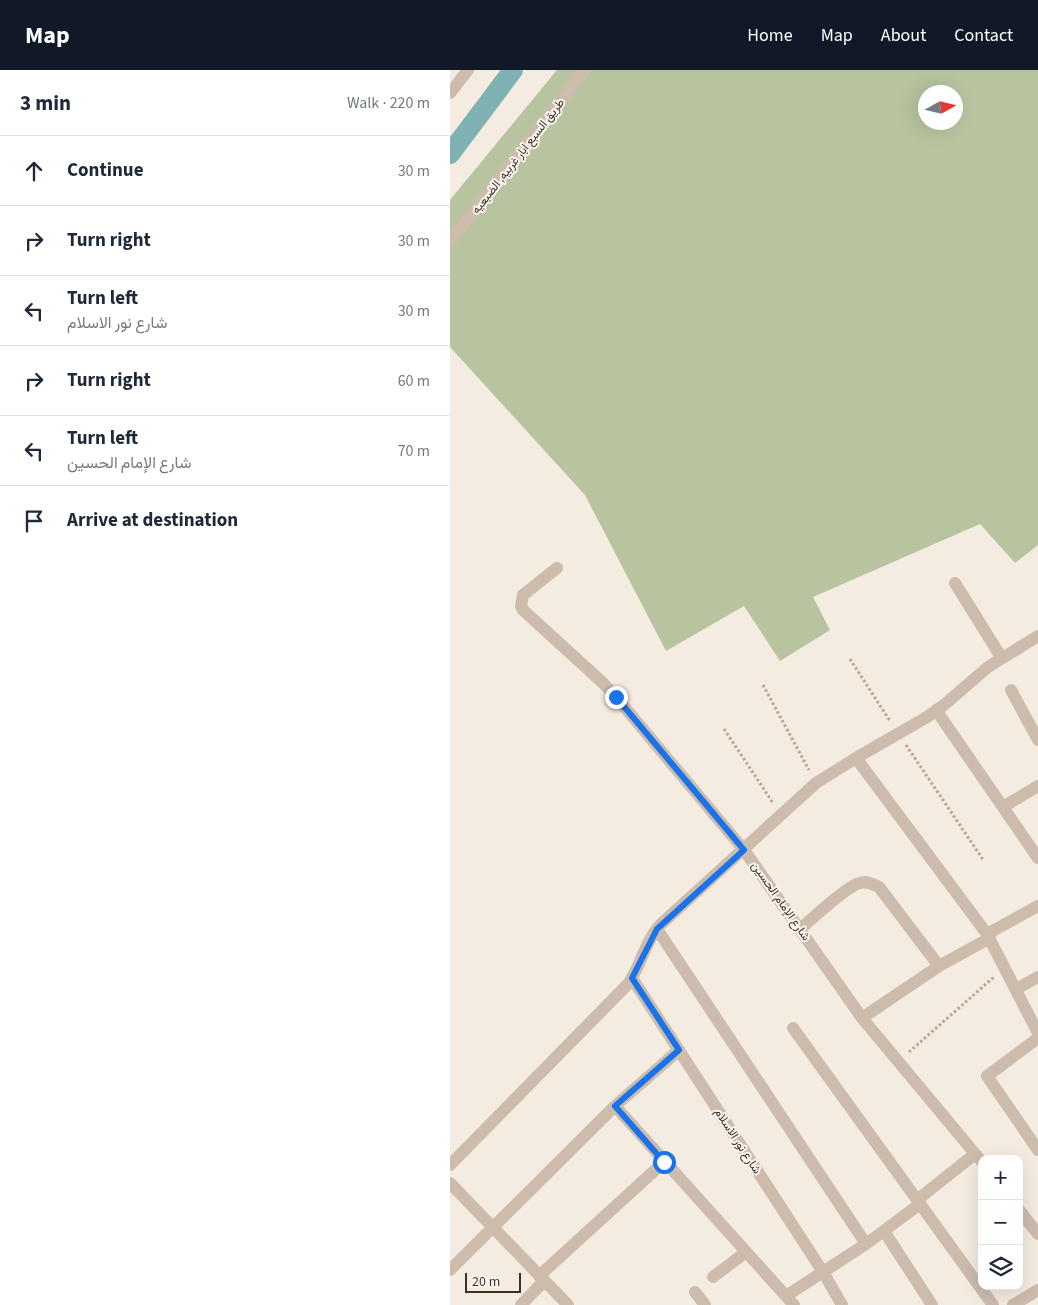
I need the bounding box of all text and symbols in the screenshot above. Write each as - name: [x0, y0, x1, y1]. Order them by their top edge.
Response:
- text: Map: [25, 18, 70, 53]
- text: Home: [747, 23, 793, 48]
- text: Map: [821, 23, 853, 48]
- text: About: [881, 23, 926, 48]
- text: Contact: [954, 23, 1013, 48]
- north arrow: [918, 85, 963, 130]
- text: 3 min: [20, 88, 71, 118]
- text: Walk · 220 m: [347, 92, 430, 114]
- street label: طريق السبع ابار غربيه, الضبعيه: [468, 95, 569, 218]
- icon: ahead: [20, 157, 48, 185]
- text: Continue: [67, 157, 144, 184]
- text: 30 m: [398, 160, 430, 182]
- icon: right: [20, 227, 48, 255]
- text: Turn right: [67, 227, 151, 254]
- text: 30 m: [398, 230, 430, 252]
- text: Turn left: [67, 285, 138, 312]
- icon: left: [20, 297, 48, 325]
- text: 30 m: [398, 300, 430, 322]
- text: شارع نور الاسلام: [67, 312, 167, 334]
- icon: right: [20, 367, 48, 395]
- text: Turn right: [67, 367, 151, 394]
- text: 60 m: [398, 370, 430, 392]
- text: Turn left: [67, 425, 138, 452]
- icon: left: [20, 437, 48, 465]
- text: 70 m: [398, 440, 430, 462]
- text: شارع الإمام الحسين: [67, 452, 191, 474]
- icon: arrive: [20, 507, 48, 535]
- text: Arrive at destination: [67, 507, 238, 534]
- route end: [605, 686, 628, 709]
- street label: شارع الإمام الحسين: [747, 858, 814, 944]
- street label: شارع نور الاسلام: [710, 1105, 765, 1177]
- route start: [653, 1151, 676, 1174]
- map controls: [978, 1155, 1023, 1290]
- button: +: [978, 1155, 1023, 1200]
- button: −: [978, 1200, 1023, 1245]
- button: layers: [978, 1245, 1023, 1290]
- scale bar: [465, 1270, 521, 1293]
- text: 20 m: [472, 1272, 500, 1292]

